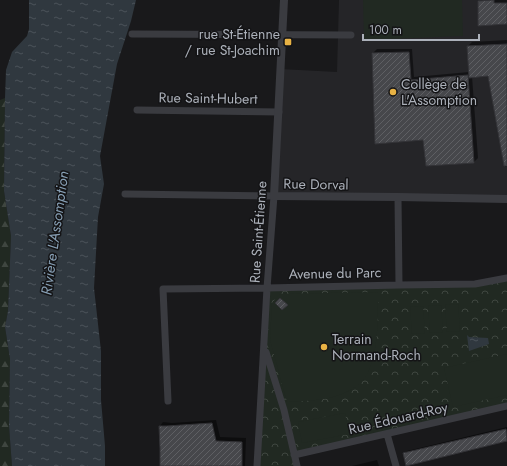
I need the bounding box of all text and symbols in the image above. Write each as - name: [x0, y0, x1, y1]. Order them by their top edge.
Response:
- scale bar: [363, 16, 479, 42]
- text: 100 m: [369, 21, 402, 39]
- place label: rue St-Étienne / rue St-Joachim: [185, 24, 280, 60]
- marker: rue St-Étienne / rue St-Joachim: [283, 37, 293, 47]
- place label: Collège de L'Assomption: [401, 74, 477, 110]
- street label: Rue Saint-Hubert: [158, 87, 258, 109]
- marker: Collège de L'Assomption: [388, 87, 398, 97]
- water label: Rivière L'Assomption: [35, 169, 75, 297]
- street label: Rue Dorval: [283, 173, 349, 195]
- street label: Rue Saint-Étienne: [244, 180, 272, 284]
- street label: Avenue du Parc: [289, 262, 381, 284]
- place label: Terrain Normand-Roch: [332, 329, 421, 365]
- marker: Terrain Normand-Roch: [319, 342, 329, 352]
- street label: Rue Édouard-Roy: [346, 397, 450, 439]

